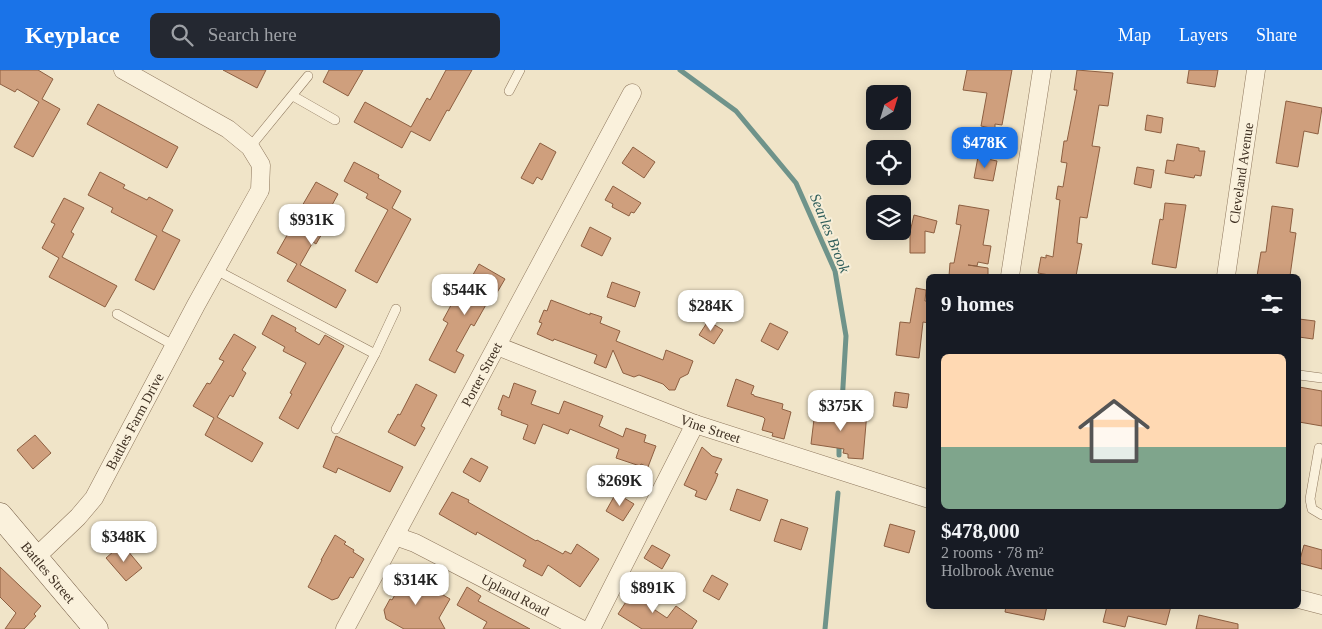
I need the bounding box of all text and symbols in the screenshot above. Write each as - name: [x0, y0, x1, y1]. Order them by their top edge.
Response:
- search box: [150, 13, 500, 58]
- icon: search: [168, 21, 196, 49]
- text: Keyplace: [25, 22, 120, 48]
- text: Search here: [208, 24, 297, 45]
- text: Map: [1118, 25, 1151, 45]
- text: Layers: [1179, 25, 1228, 45]
- text: Share: [1256, 25, 1297, 45]
- north arrow: [866, 85, 911, 130]
- map controls: [866, 85, 911, 240]
- street label: Cleveland Avenue: [1227, 122, 1256, 225]
- pin: $478K: [950, 126, 1020, 169]
- text: $478K: [963, 134, 1007, 151]
- button: locate: [866, 140, 911, 185]
- water label: Searles Brook: [807, 191, 853, 275]
- button: layers: [866, 195, 911, 240]
- pin: $931K: [277, 204, 347, 246]
- text: $931K: [290, 211, 334, 228]
- pin: $544K: [430, 274, 500, 316]
- text: $544K: [443, 281, 487, 298]
- pin: $284K: [676, 290, 746, 332]
- icon: filters: [1258, 290, 1286, 318]
- text: 9 homes: [941, 292, 1014, 316]
- text: $284K: [689, 297, 733, 314]
- street label: Porter Street: [459, 340, 505, 409]
- street label: Battles Farm Drive: [103, 371, 167, 473]
- icon: home: [1069, 386, 1159, 476]
- pin: $375K: [806, 390, 876, 432]
- text: $375K: [819, 397, 863, 414]
- street label: Vine Street: [678, 412, 742, 446]
- pin: $269K: [585, 464, 655, 507]
- text: $269K: [598, 472, 642, 489]
- text: $478,000: [941, 519, 1020, 543]
- pin: $348K: [89, 520, 159, 563]
- text: $348K: [102, 528, 146, 545]
- street label: Battles Street: [18, 539, 78, 606]
- text: 2 rooms · 78 m²: [941, 544, 1044, 561]
- text: Holbrook Avenue: [941, 562, 1054, 579]
- pin: $314K: [381, 564, 451, 606]
- text: $314K: [394, 571, 438, 588]
- street label: Upland Road: [479, 572, 551, 619]
- pin: $891K: [618, 572, 688, 614]
- text: $891K: [631, 579, 675, 596]

